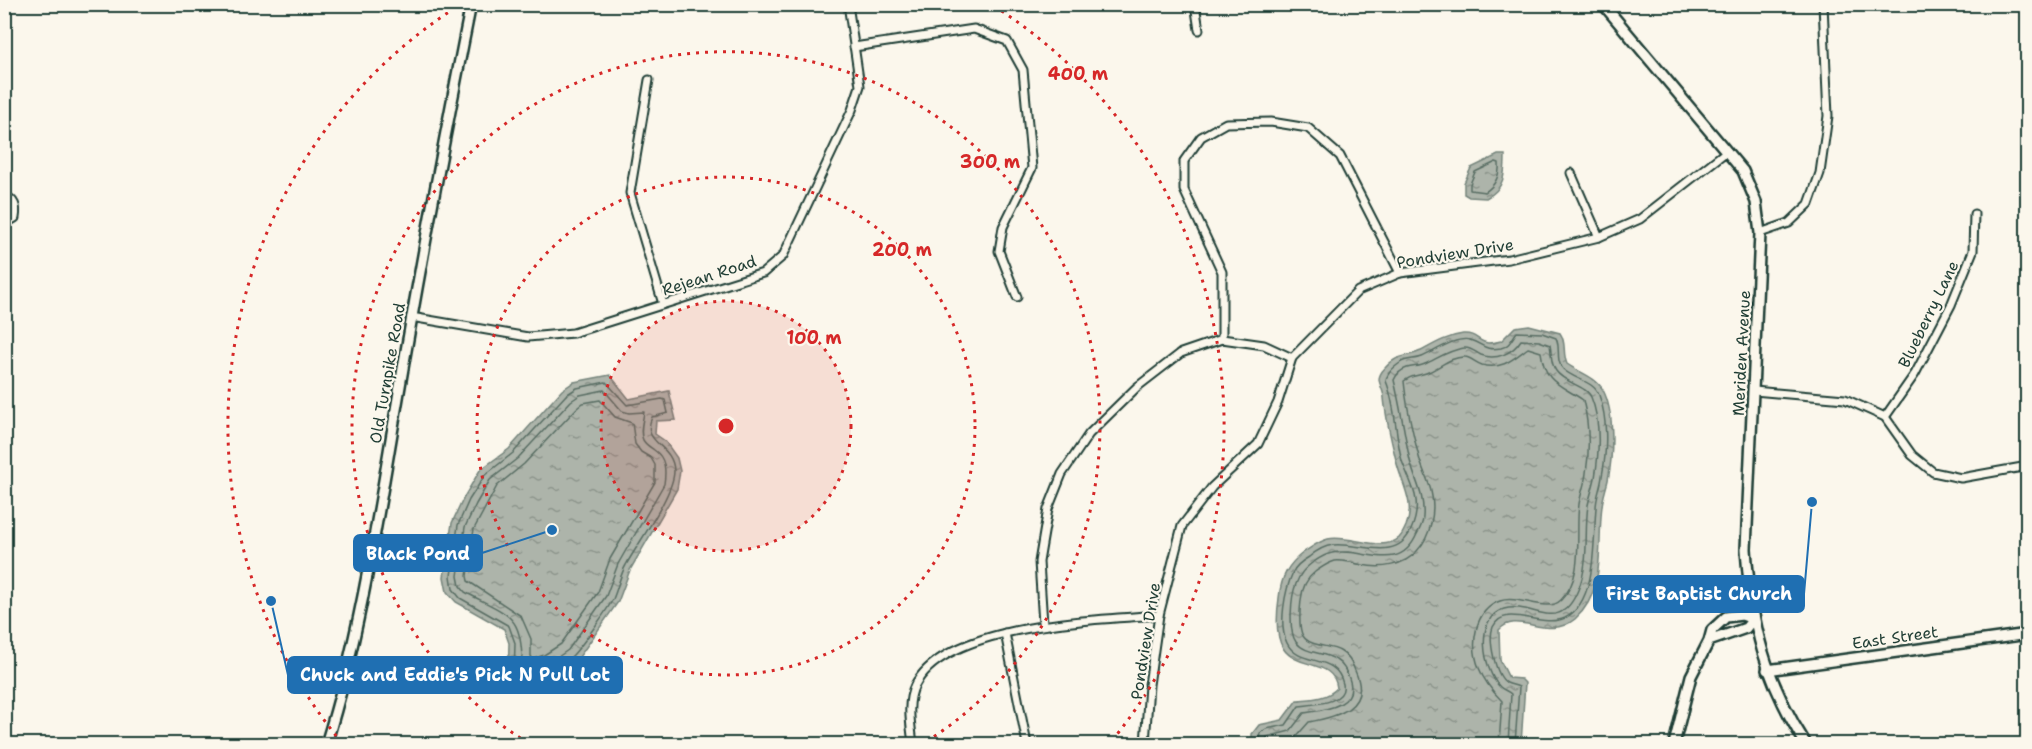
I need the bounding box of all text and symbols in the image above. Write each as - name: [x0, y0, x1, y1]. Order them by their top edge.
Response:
- text: 400 m: [1048, 62, 1109, 86]
- text: 300 m: [960, 150, 1021, 174]
- street label: Pondview Drive: [1395, 234, 1515, 273]
- text: 200 m: [872, 238, 933, 262]
- street label: Rejean Road: [659, 250, 759, 301]
- street label: Blueberry Lane: [1893, 257, 1963, 371]
- street label: Meriden Avenue: [1728, 290, 1755, 416]
- street label: Old Turnpike Road: [365, 301, 410, 445]
- text: 100 m: [786, 326, 842, 350]
- centre of rings: [716, 416, 736, 436]
- callout: Black Pond: [354, 535, 482, 571]
- text: Black Pond: [366, 542, 470, 566]
- callout: First Baptist Church: [1594, 576, 1804, 612]
- street label: Pondview Drive: [1126, 581, 1165, 701]
- text: First Baptist Church: [1606, 582, 1792, 606]
- street label: East Street: [1851, 621, 1939, 654]
- callout: Chuck and Eddie's Pick N Pull Lot: [288, 657, 622, 693]
- text: Chuck and Eddie's Pick N Pull Lot: [300, 663, 610, 687]

